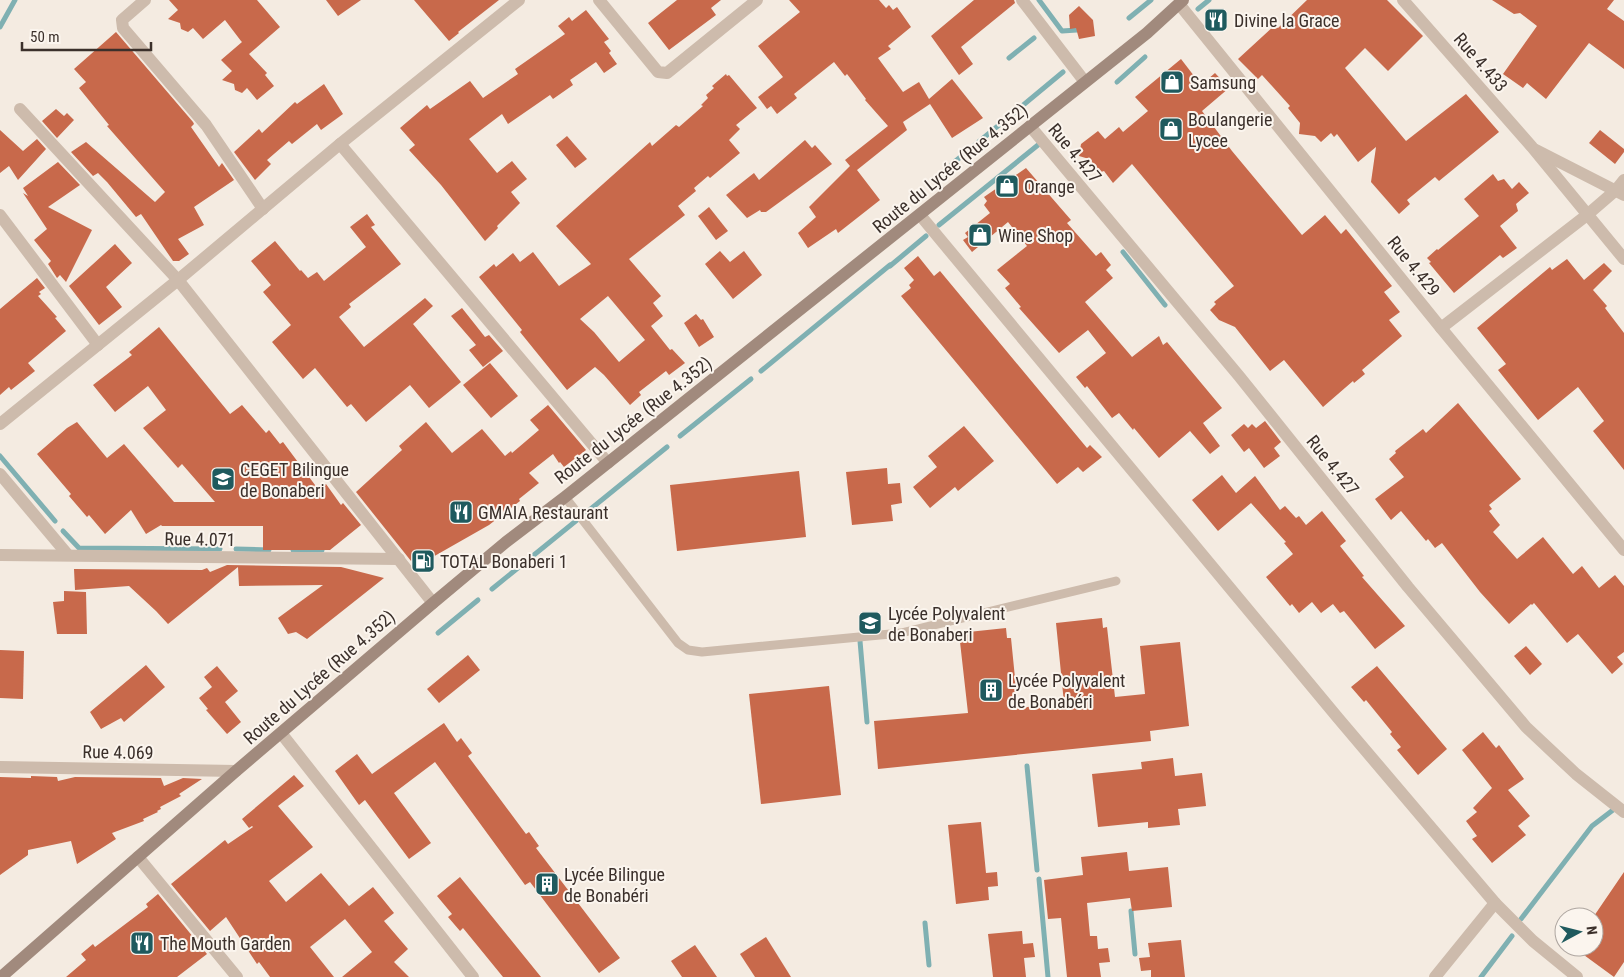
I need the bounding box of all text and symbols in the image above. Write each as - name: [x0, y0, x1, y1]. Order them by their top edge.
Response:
- restaurant icon: Divine la Grace: [1203, 7, 1229, 33]
- place label: Divine la Grace: [1234, 10, 1340, 31]
- scale bar: [22, 20, 151, 52]
- text: 50 m: [30, 28, 60, 46]
- street label: Rue 4.433: [1450, 28, 1512, 96]
- shop icon: Samsung: [1159, 69, 1185, 95]
- place label: Samsung: [1190, 72, 1256, 93]
- street label: Route du Lycée (Rue 4.352): [868, 99, 1032, 238]
- place label: Boulangerie Lycee: [1188, 109, 1272, 151]
- shop icon: Boulangerie Lycee: [1158, 116, 1184, 142]
- street label: Rue 4.427: [1044, 119, 1106, 187]
- shop icon: Orange: [994, 173, 1020, 199]
- place label: Orange: [1024, 176, 1075, 197]
- shop icon: Wine Shop: [967, 222, 993, 248]
- place label: Wine Shop: [998, 225, 1073, 246]
- street label: Rue 4.429: [1383, 232, 1445, 300]
- street label: Route du Lycée (Rue 4.352): [550, 352, 716, 489]
- street label: Rue 4.427: [1302, 431, 1364, 499]
- place label: CEGET Bilingue de Bonaberi: [240, 459, 349, 501]
- school or university icon: CEGET Bilingue de Bonaberi: [210, 466, 236, 492]
- restaurant icon: GMAIA Restaurant: [448, 499, 474, 525]
- place label: GMAIA Restaurant: [478, 502, 609, 523]
- street label: Rue 4.071: [164, 528, 236, 550]
- fuel station icon: TOTAL Bonaberi 1: [410, 548, 436, 574]
- place label: TOTAL Bonaberi 1: [440, 551, 568, 572]
- place label: Lycée Polyvalent de Bonaberi: [888, 603, 1005, 645]
- street label: Route du Lycée (Rue 4.352): [239, 606, 400, 749]
- school or university icon: Lycée Polyvalent de Bonaberi: [857, 610, 883, 636]
- place label: Lycée Polyvalent de Bonabéri: [1008, 670, 1125, 712]
- building icon: Lycée Polyvalent de Bonabéri: [978, 677, 1004, 703]
- street label: Rue 4.069: [82, 741, 154, 763]
- place label: Lycée Bilingue de Bonabéri: [564, 864, 665, 906]
- building icon: Lycée Bilingue de Bonabéri: [534, 871, 560, 897]
- north arrow: [1554, 907, 1604, 957]
- text: N: [1583, 925, 1600, 936]
- restaurant icon: The Mouth Garden: [129, 930, 155, 956]
- place label: The Mouth Garden: [160, 933, 291, 954]

